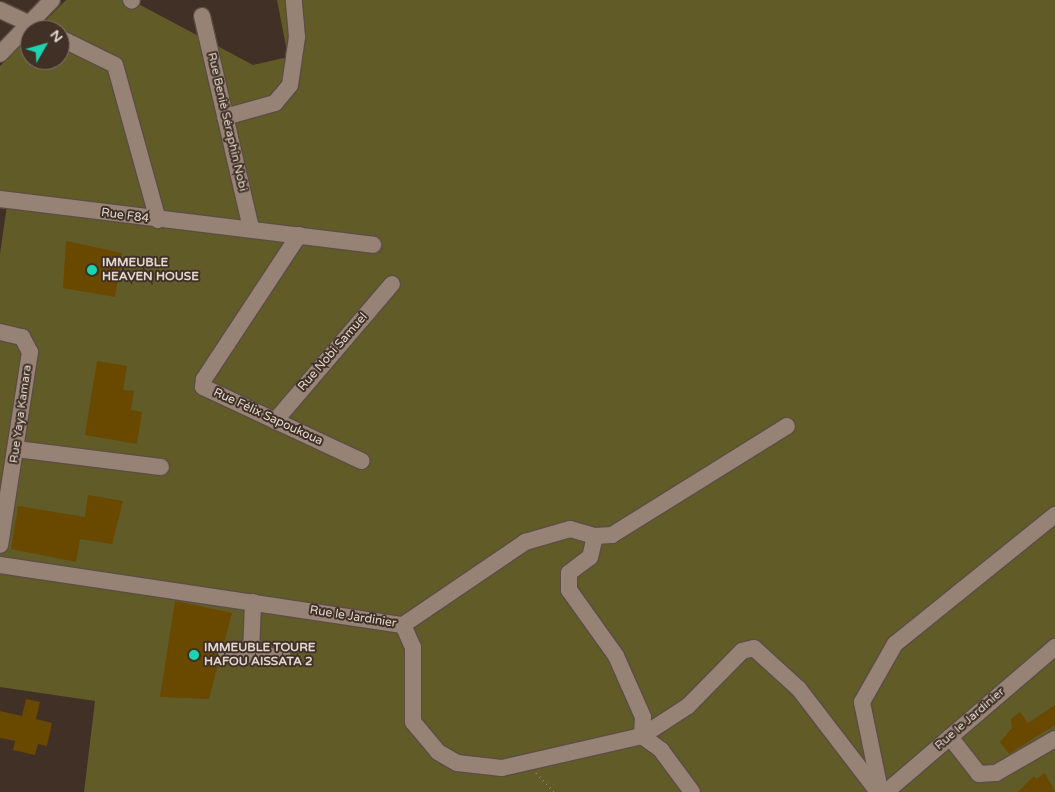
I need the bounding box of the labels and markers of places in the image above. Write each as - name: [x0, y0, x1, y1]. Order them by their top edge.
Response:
- place label: IMMEUBLE HEAVEN HOUSE: [102, 256, 199, 284]
- marker: IMMEUBLE HEAVEN HOUSE: [86, 264, 98, 276]
- place label: IMMEUBLE TOURE HAFOU AISSATA 2: [204, 641, 315, 669]
- marker: IMMEUBLE TOURE HAFOU AISSATA 2: [188, 649, 200, 661]

